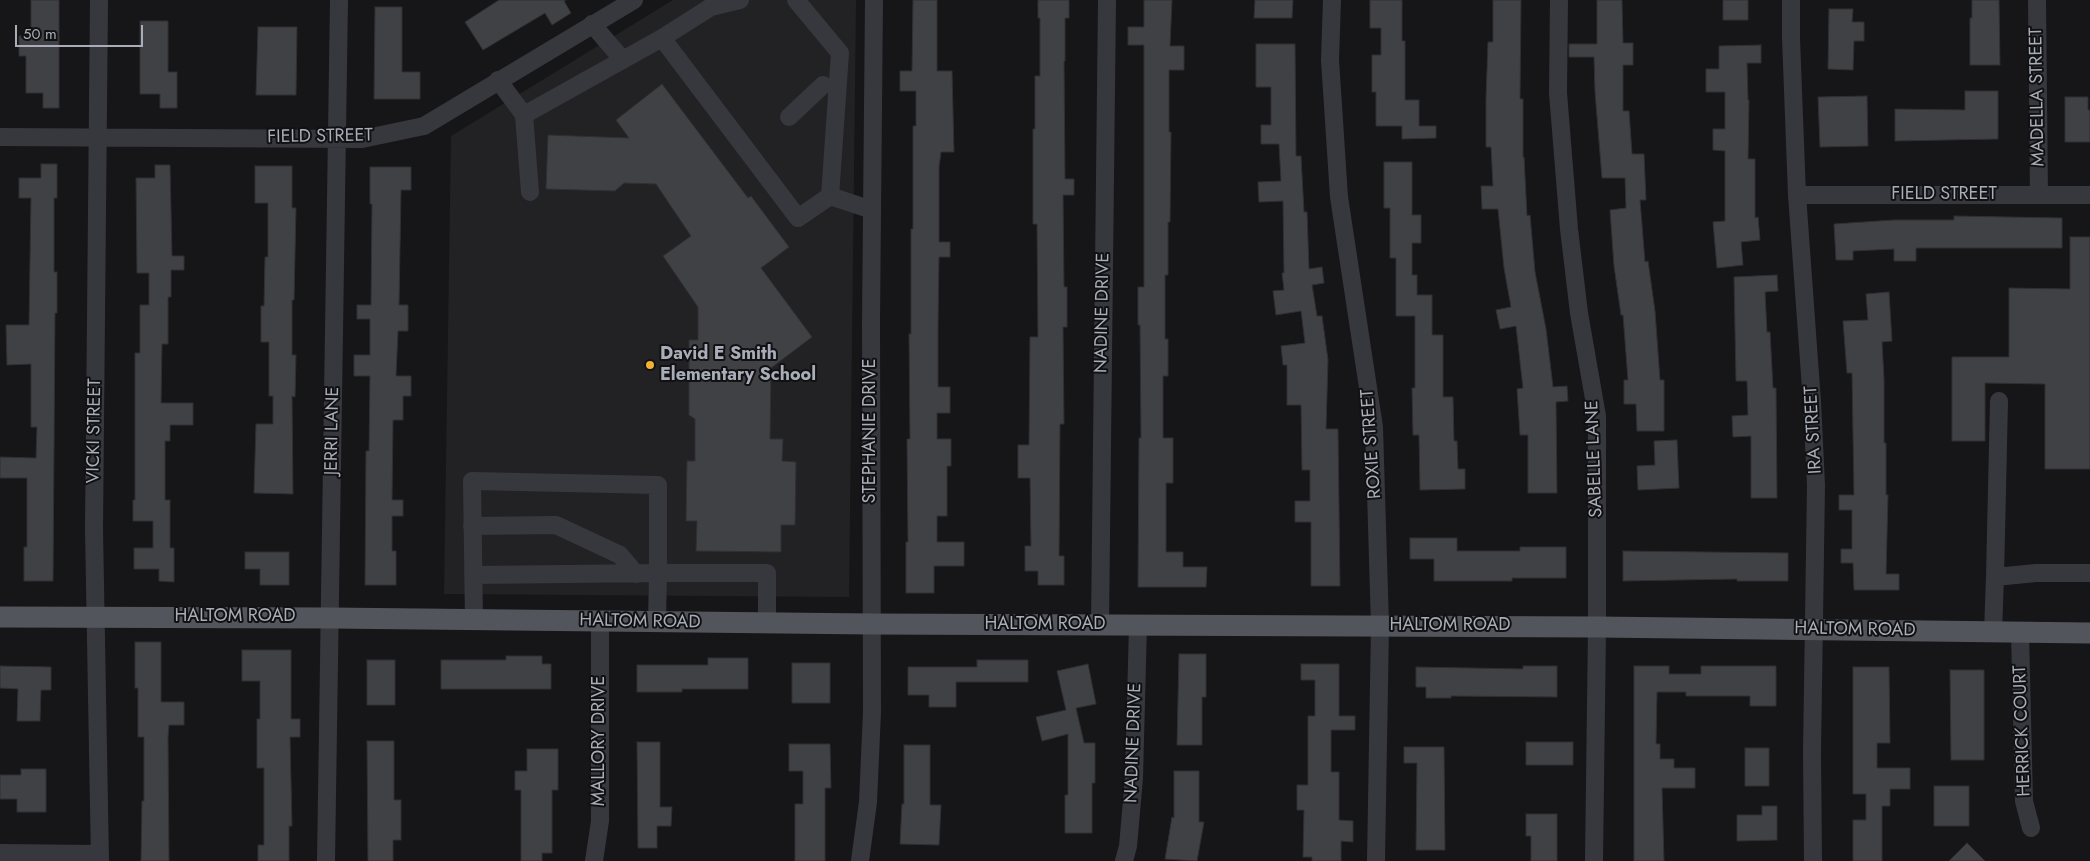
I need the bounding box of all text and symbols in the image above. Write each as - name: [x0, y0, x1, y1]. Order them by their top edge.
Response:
- scale bar: [18, 15, 145, 47]
- text: 50 m: [23, 23, 57, 45]
- street label: MADELLA STREET: [2026, 27, 2050, 167]
- street label: FIELD STREET: [267, 125, 373, 149]
- street label: FIELD STREET: [1891, 184, 1997, 206]
- street label: NADINE DRIVE: [1091, 253, 1115, 373]
- place label: David E Smith Elementary School: [660, 344, 816, 386]
- marker: David E Smith Elementary School: [644, 359, 656, 371]
- street label: STEPHANIE DRIVE: [860, 359, 882, 503]
- street label: VICKI STREET: [83, 378, 107, 484]
- street label: IRA STREET: [1801, 385, 1827, 475]
- street label: JERRI LANE: [321, 387, 345, 475]
- street label: ROXIE STREET: [1357, 388, 1387, 500]
- street label: SABELLE LANE: [1582, 400, 1608, 518]
- street label: HALTOM ROAD: [174, 606, 296, 628]
- street label: HALTOM ROAD: [579, 610, 701, 634]
- street label: HALTOM ROAD: [984, 614, 1106, 636]
- street label: HALTOM ROAD: [1389, 615, 1511, 637]
- street label: HALTOM ROAD: [1794, 618, 1916, 642]
- street label: HERRICK COURT: [2010, 665, 2036, 797]
- street label: MALLORY DRIVE: [589, 676, 611, 806]
- street label: NADINE DRIVE: [1121, 683, 1147, 803]

